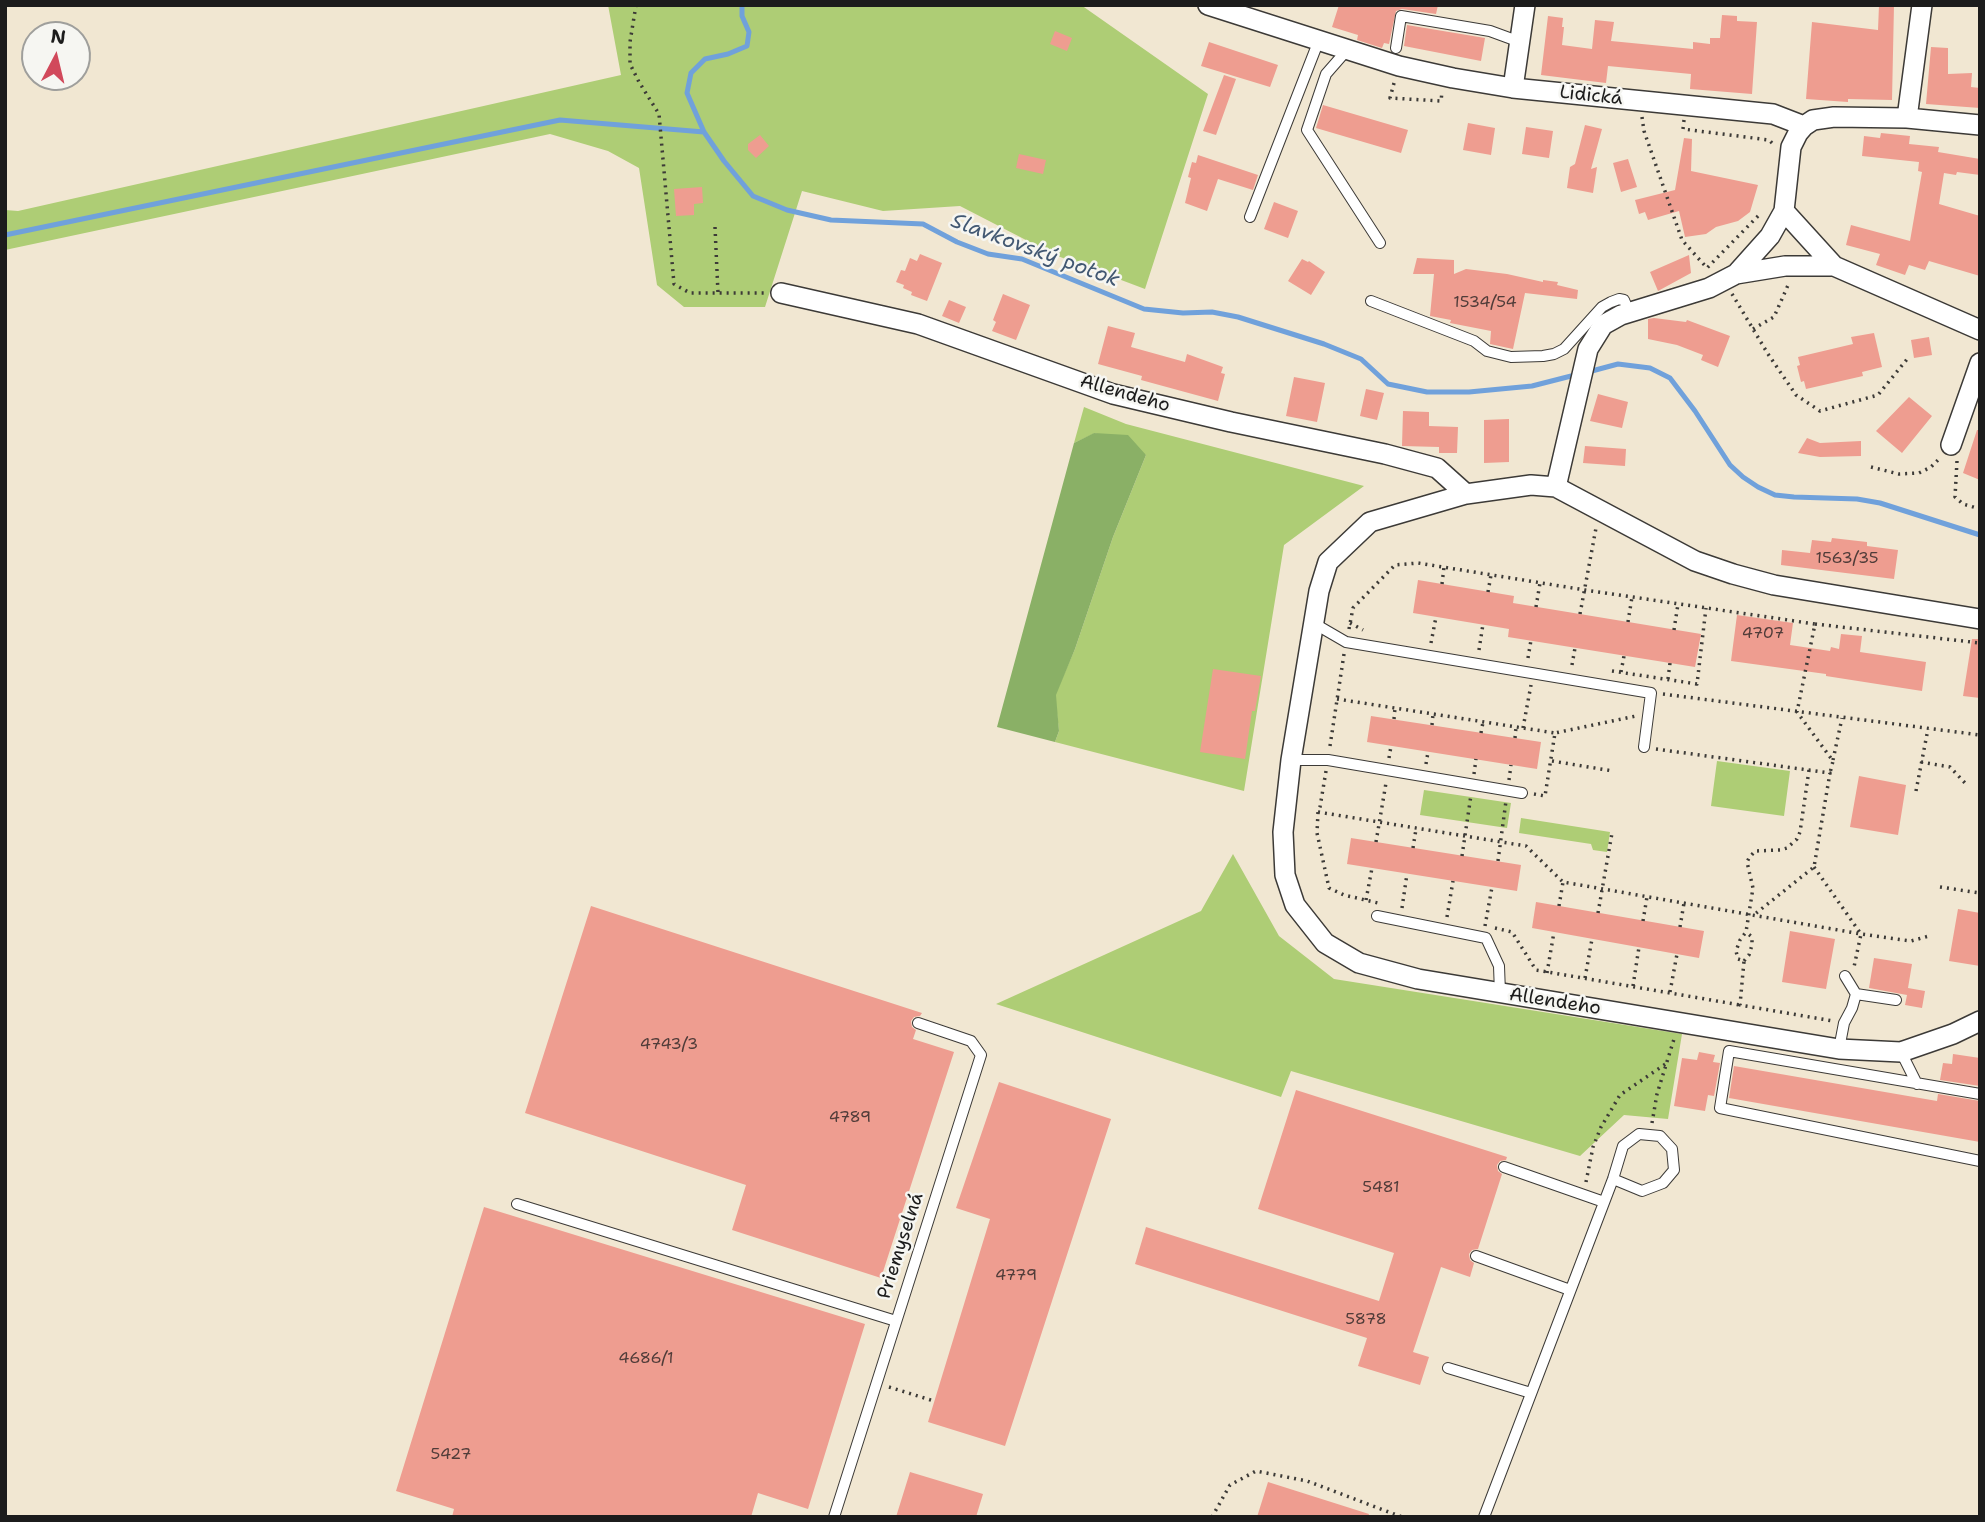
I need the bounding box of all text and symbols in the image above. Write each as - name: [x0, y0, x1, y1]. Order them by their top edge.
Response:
- north arrow: [21, 21, 91, 91]
- text: N: [49, 23, 67, 50]
- street label: Lidická: [1558, 81, 1624, 111]
- water label: Slavkovský potok: [947, 209, 1123, 293]
- house number: 1534/54: [1453, 293, 1517, 313]
- street label: Allendeho: [1077, 370, 1173, 418]
- house number: 1563/35: [1815, 549, 1879, 569]
- house number: 4707: [1742, 624, 1784, 644]
- street label: Allendeho: [1507, 983, 1603, 1021]
- house number: 4743/3: [640, 1035, 698, 1055]
- house number: 4789: [829, 1108, 871, 1128]
- house number: 5481: [1362, 1178, 1400, 1198]
- street label: Priemyselná: [873, 1190, 929, 1302]
- house number: 4779: [995, 1266, 1037, 1286]
- house number: 5878: [1345, 1310, 1387, 1330]
- house number: 4686/1: [618, 1349, 674, 1369]
- house number: 5427: [431, 1445, 471, 1465]

